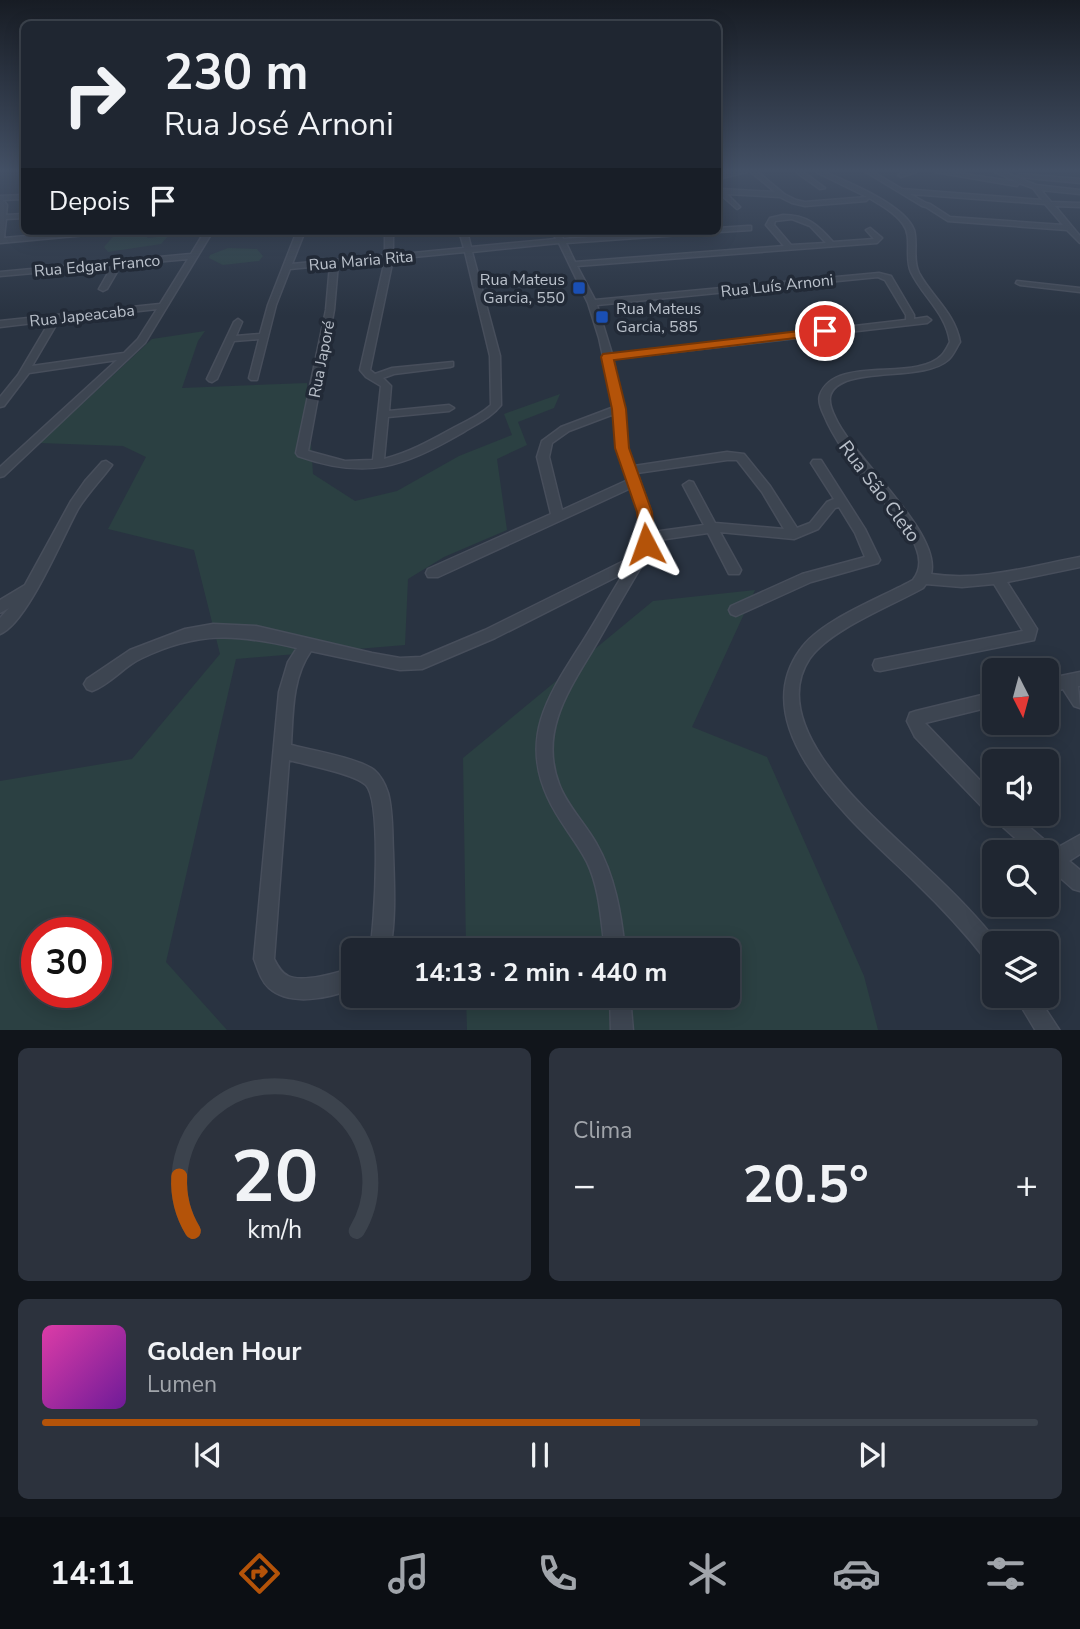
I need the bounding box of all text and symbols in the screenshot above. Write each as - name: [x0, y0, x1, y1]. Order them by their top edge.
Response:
- text: 230 m: [164, 39, 308, 106]
- icon: right: [49, 49, 140, 140]
- text: Rua José Arnoni: [164, 103, 394, 146]
- icon: arrive: [144, 182, 182, 220]
- text: Depois: [49, 184, 130, 219]
- street label: Rua Maria Rita: [308, 245, 414, 277]
- street label: Rua Edgar Franco: [33, 250, 161, 282]
- place label: Rua Mateus Garcia, 550: [480, 269, 565, 309]
- street label: Rua Luís Arnoni: [720, 269, 835, 303]
- marker: Rua Mateus Garcia, 550: [571, 280, 587, 296]
- place label: Rua Mateus Garcia, 585: [616, 298, 701, 338]
- street label: Rua Japeacaba: [28, 300, 136, 332]
- pin: [795, 301, 855, 361]
- marker: Rua Mateus Garcia, 585: [594, 309, 610, 325]
- icon: arrive: [806, 312, 844, 350]
- street label: Rua Japoré: [304, 319, 340, 400]
- street label: Rua São Cleto: [832, 435, 926, 548]
- position arrow: [609, 507, 683, 581]
- north arrow: [982, 658, 1059, 735]
- map controls: [982, 658, 1059, 1008]
- button: sound: [982, 749, 1059, 826]
- button: search: [982, 840, 1059, 917]
- speed limit sign: 30: [21, 917, 112, 1008]
- button: layers: [982, 931, 1059, 1008]
- text: 14:13 · 2 min · 440 m: [414, 955, 667, 990]
- text: Clima: [573, 1115, 633, 1146]
- text: 20: [231, 1127, 318, 1227]
- text: 20.5°: [742, 1149, 869, 1220]
- text: −: [573, 1160, 596, 1211]
- text: +: [1015, 1160, 1038, 1211]
- text: km/h: [247, 1212, 302, 1246]
- text: Golden Hour: [147, 1334, 302, 1369]
- text: Lumen: [147, 1369, 217, 1400]
- icon: previous: [189, 1436, 227, 1474]
- icon: pause: [521, 1436, 559, 1474]
- icon: next: [853, 1436, 891, 1474]
- icon: directions: [235, 1549, 284, 1598]
- icon: music: [384, 1549, 433, 1598]
- icon: phone: [533, 1549, 582, 1598]
- icon: climate: [683, 1549, 732, 1598]
- icon: car: [832, 1549, 881, 1598]
- icon: filters: [981, 1549, 1030, 1598]
- text: 14:11: [50, 1552, 135, 1595]

